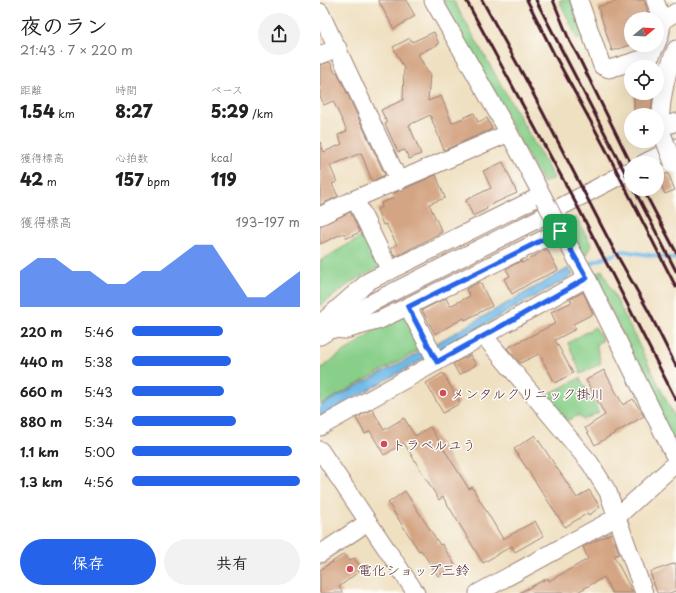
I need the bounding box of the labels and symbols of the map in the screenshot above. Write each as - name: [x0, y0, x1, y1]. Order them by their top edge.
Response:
- north arrow: [624, 12, 664, 52]
- pin: [543, 214, 577, 248]
- place label: メンタルクリニック掛川: [451, 383, 604, 404]
- marker: メンタルクリニック掛川: [438, 388, 448, 398]
- place label: トラベルユう: [392, 434, 476, 455]
- marker: トラベルユう: [379, 439, 389, 449]
- place label: 電化ショップ三鈴: [358, 559, 469, 580]
- marker: 電化ショップ三鈴: [345, 564, 355, 574]

